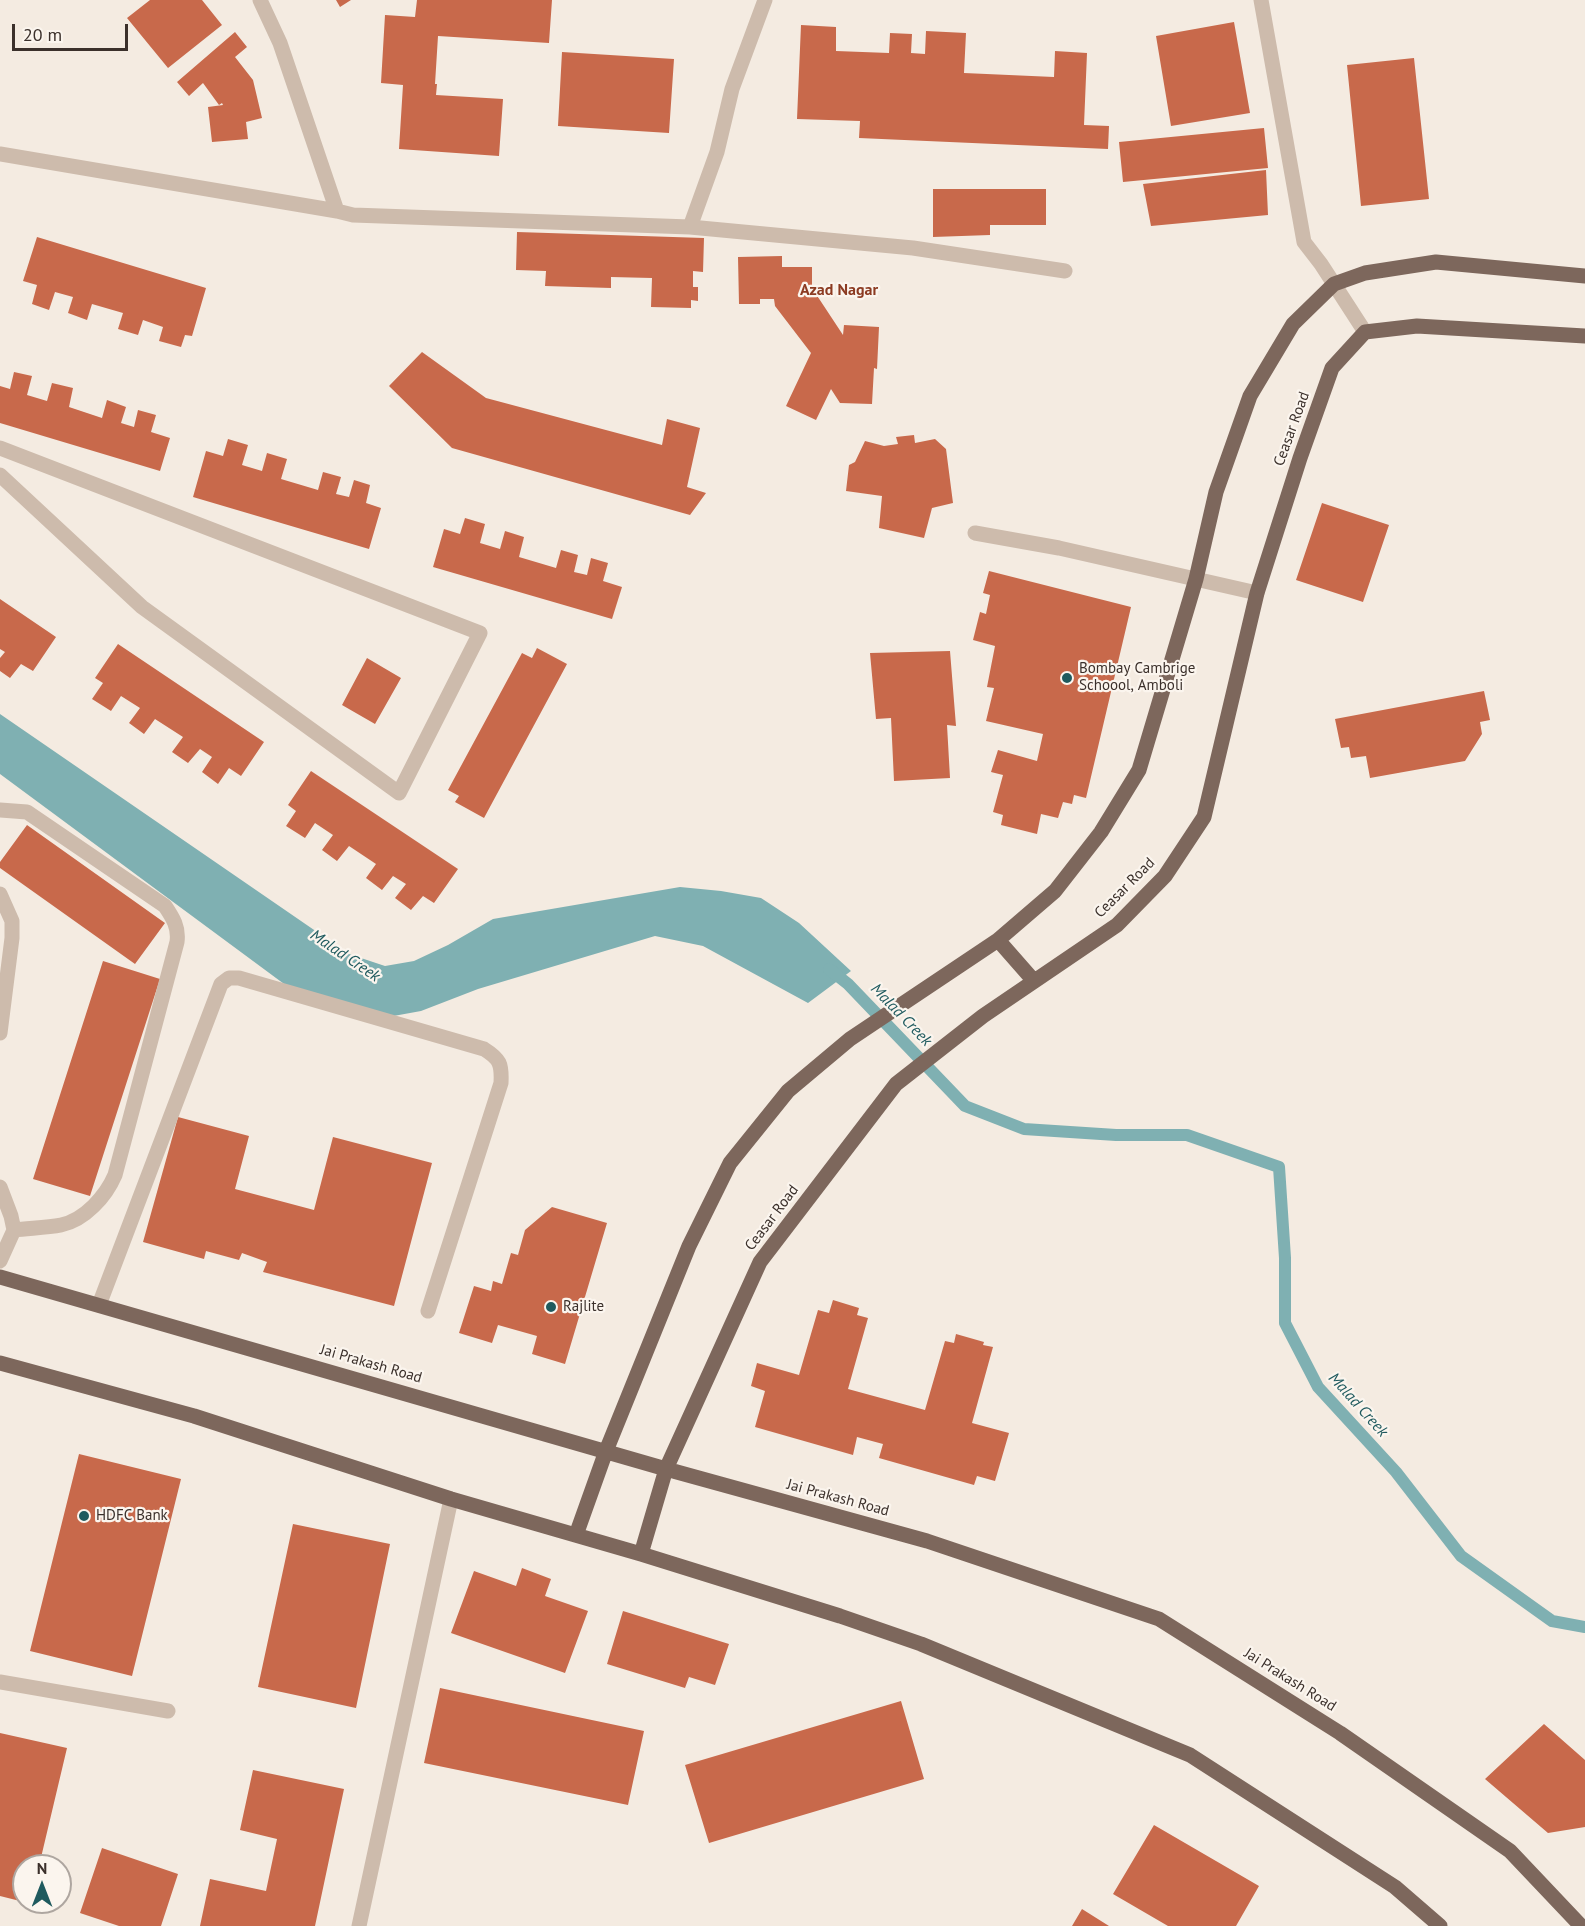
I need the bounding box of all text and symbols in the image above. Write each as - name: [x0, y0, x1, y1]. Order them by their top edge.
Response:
- scale bar: [15, 12, 130, 50]
- text: 20 m: [23, 23, 62, 46]
- district label: Azad Nagar: [800, 280, 878, 300]
- street label: Ceasar Road: [1270, 389, 1314, 469]
- place label: Bombay Cambrige Schoool, Amboli: [1079, 660, 1195, 695]
- marker: Bombay Cambrige Schoool, Amboli: [1060, 671, 1074, 685]
- street label: Ceasar Road: [1091, 854, 1159, 922]
- water label: Malad Creek: [307, 926, 383, 986]
- water label: Malad Creek: [866, 980, 936, 1050]
- street label: Ceasar Road: [741, 1182, 803, 1254]
- place label: Rajlite: [563, 1298, 604, 1316]
- marker: Rajlite: [544, 1300, 558, 1314]
- street label: Jai Prakash Road: [318, 1341, 424, 1387]
- water label: Malad Creek: [1324, 1369, 1392, 1441]
- street label: Jai Prakash Road: [785, 1476, 891, 1520]
- place label: HDFC Bank: [96, 1507, 168, 1525]
- marker: HDFC Bank: [77, 1509, 91, 1523]
- street label: Jai Prakash Road: [1241, 1645, 1339, 1715]
- north arrow: [12, 1854, 72, 1914]
- text: N: [37, 1858, 47, 1878]

